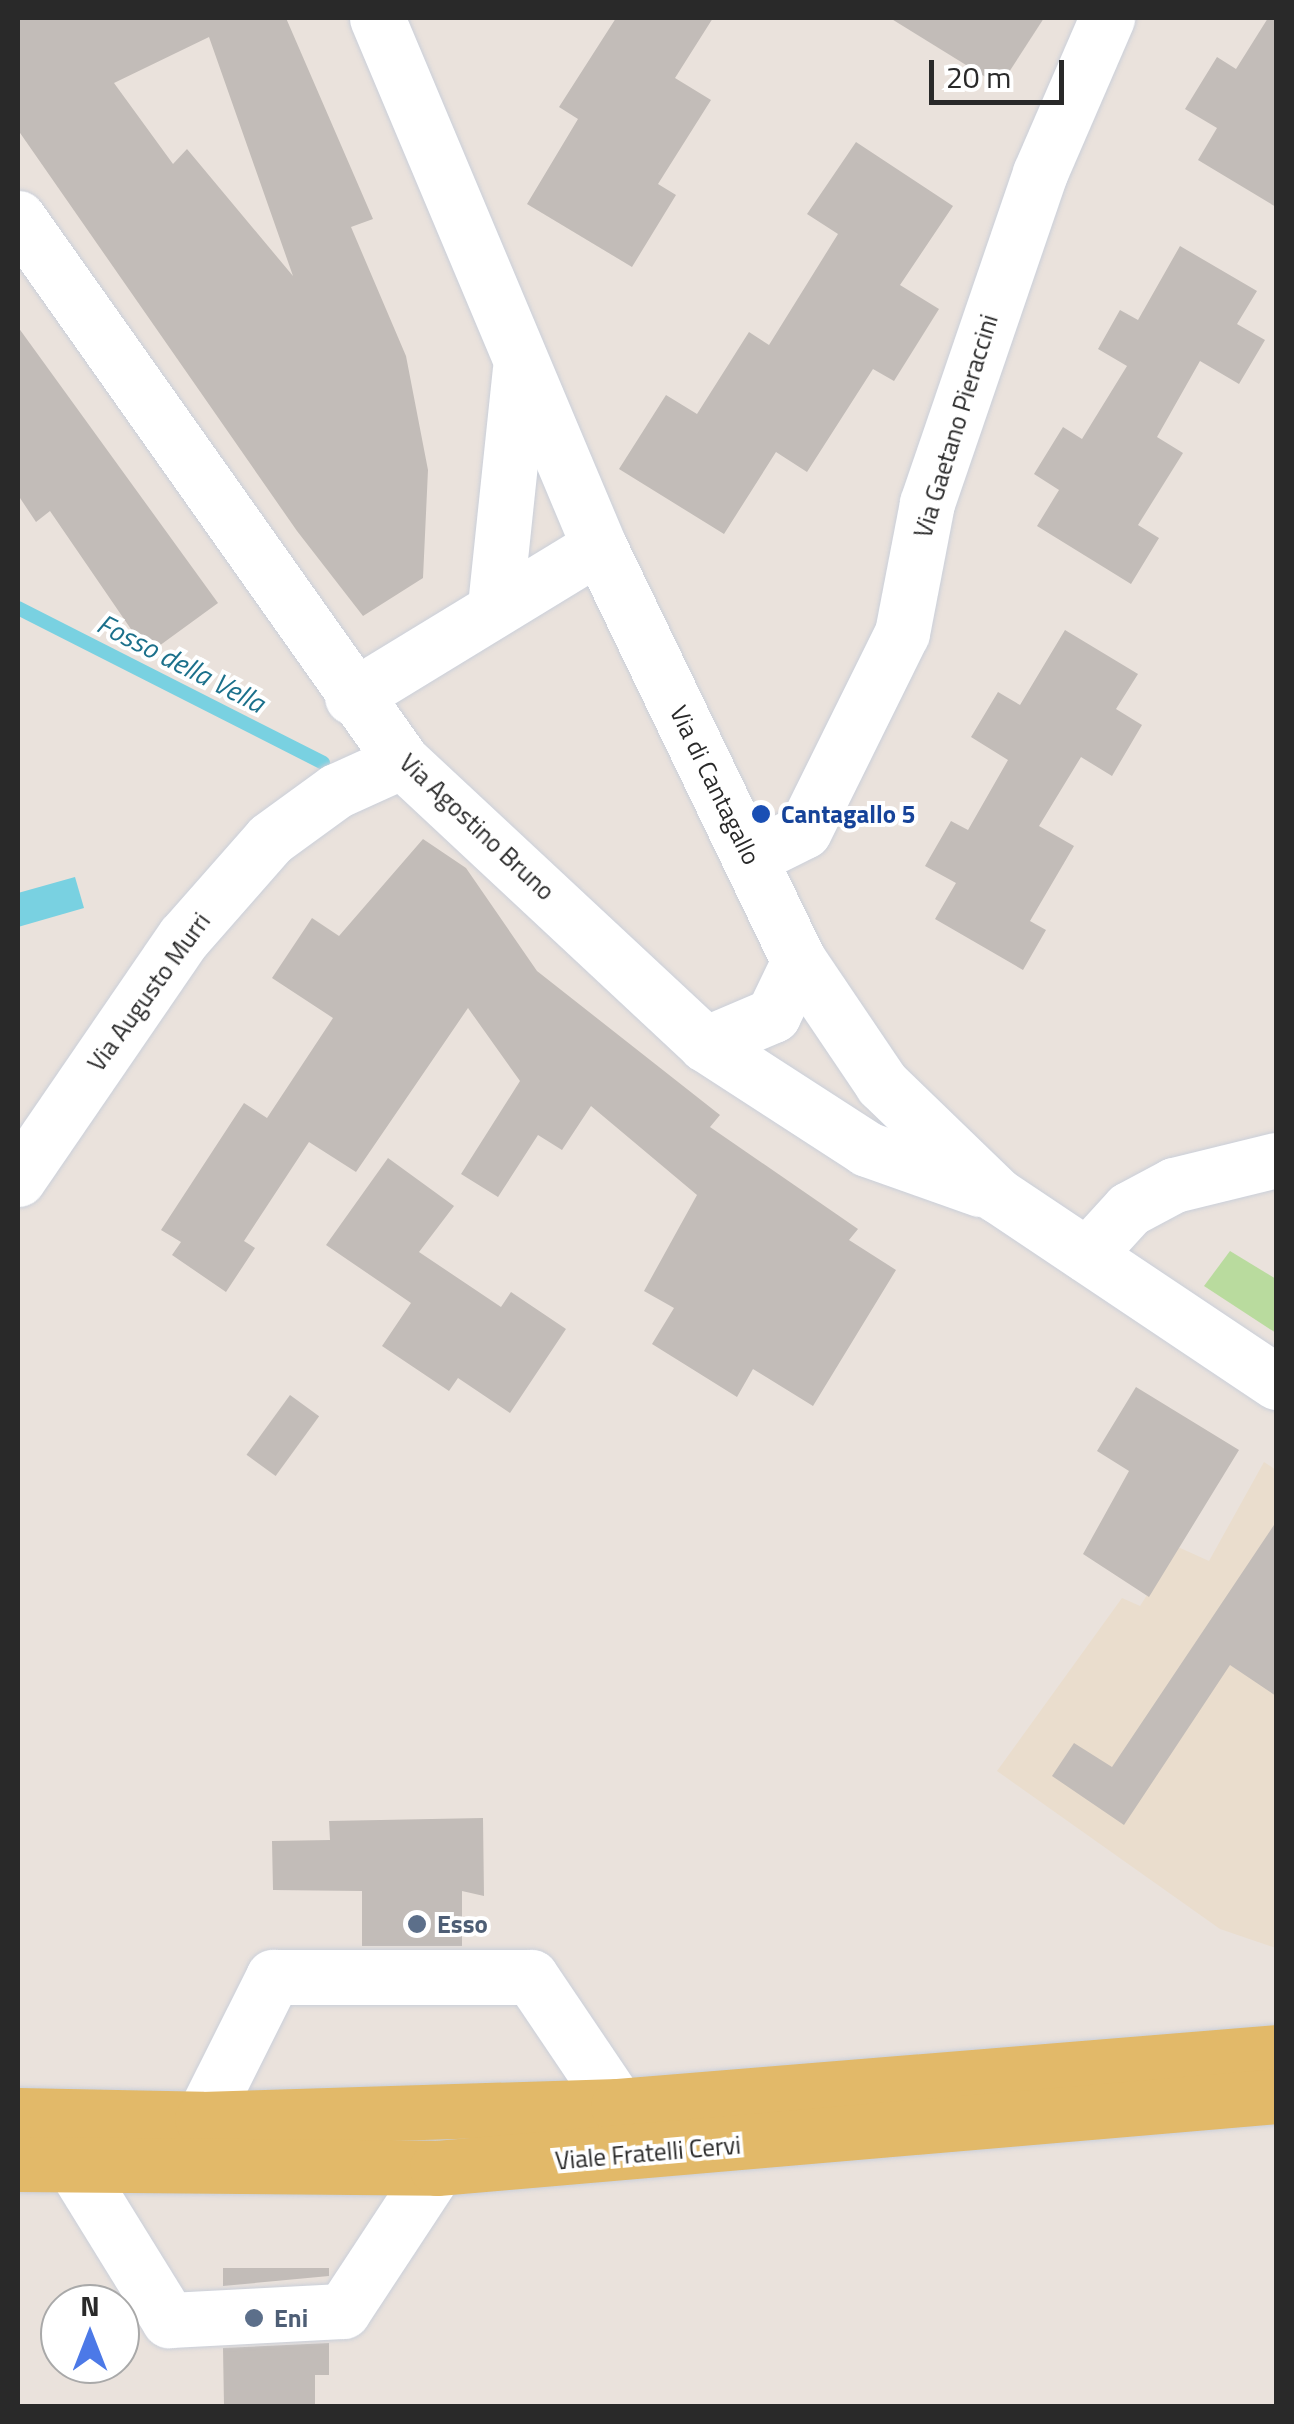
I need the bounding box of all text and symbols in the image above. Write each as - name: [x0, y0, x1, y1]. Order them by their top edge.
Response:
- scale bar: [934, 40, 1069, 102]
- text: 20 m: [946, 54, 1011, 100]
- street label: Via Gaetano Pieraccini: [908, 311, 1004, 541]
- water label: Fosso della Vella: [92, 606, 270, 720]
- street label: Via di Cantagallo: [664, 701, 766, 869]
- street label: Via Agostino Bruno: [393, 748, 561, 906]
- place label: Cantagallo 5: [781, 799, 915, 829]
- marker: Cantagallo 5: [750, 803, 772, 825]
- street label: Via Augusto Murri: [81, 907, 217, 1077]
- place label: Esso: [437, 1909, 488, 1939]
- marker: Esso: [406, 1913, 428, 1935]
- street label: Viale Fratelli Cervi: [554, 2130, 742, 2176]
- north arrow: [40, 2284, 140, 2384]
- text: N: [80, 2284, 100, 2327]
- place label: Eni: [274, 2303, 308, 2333]
- marker: Eni: [243, 2307, 265, 2329]

